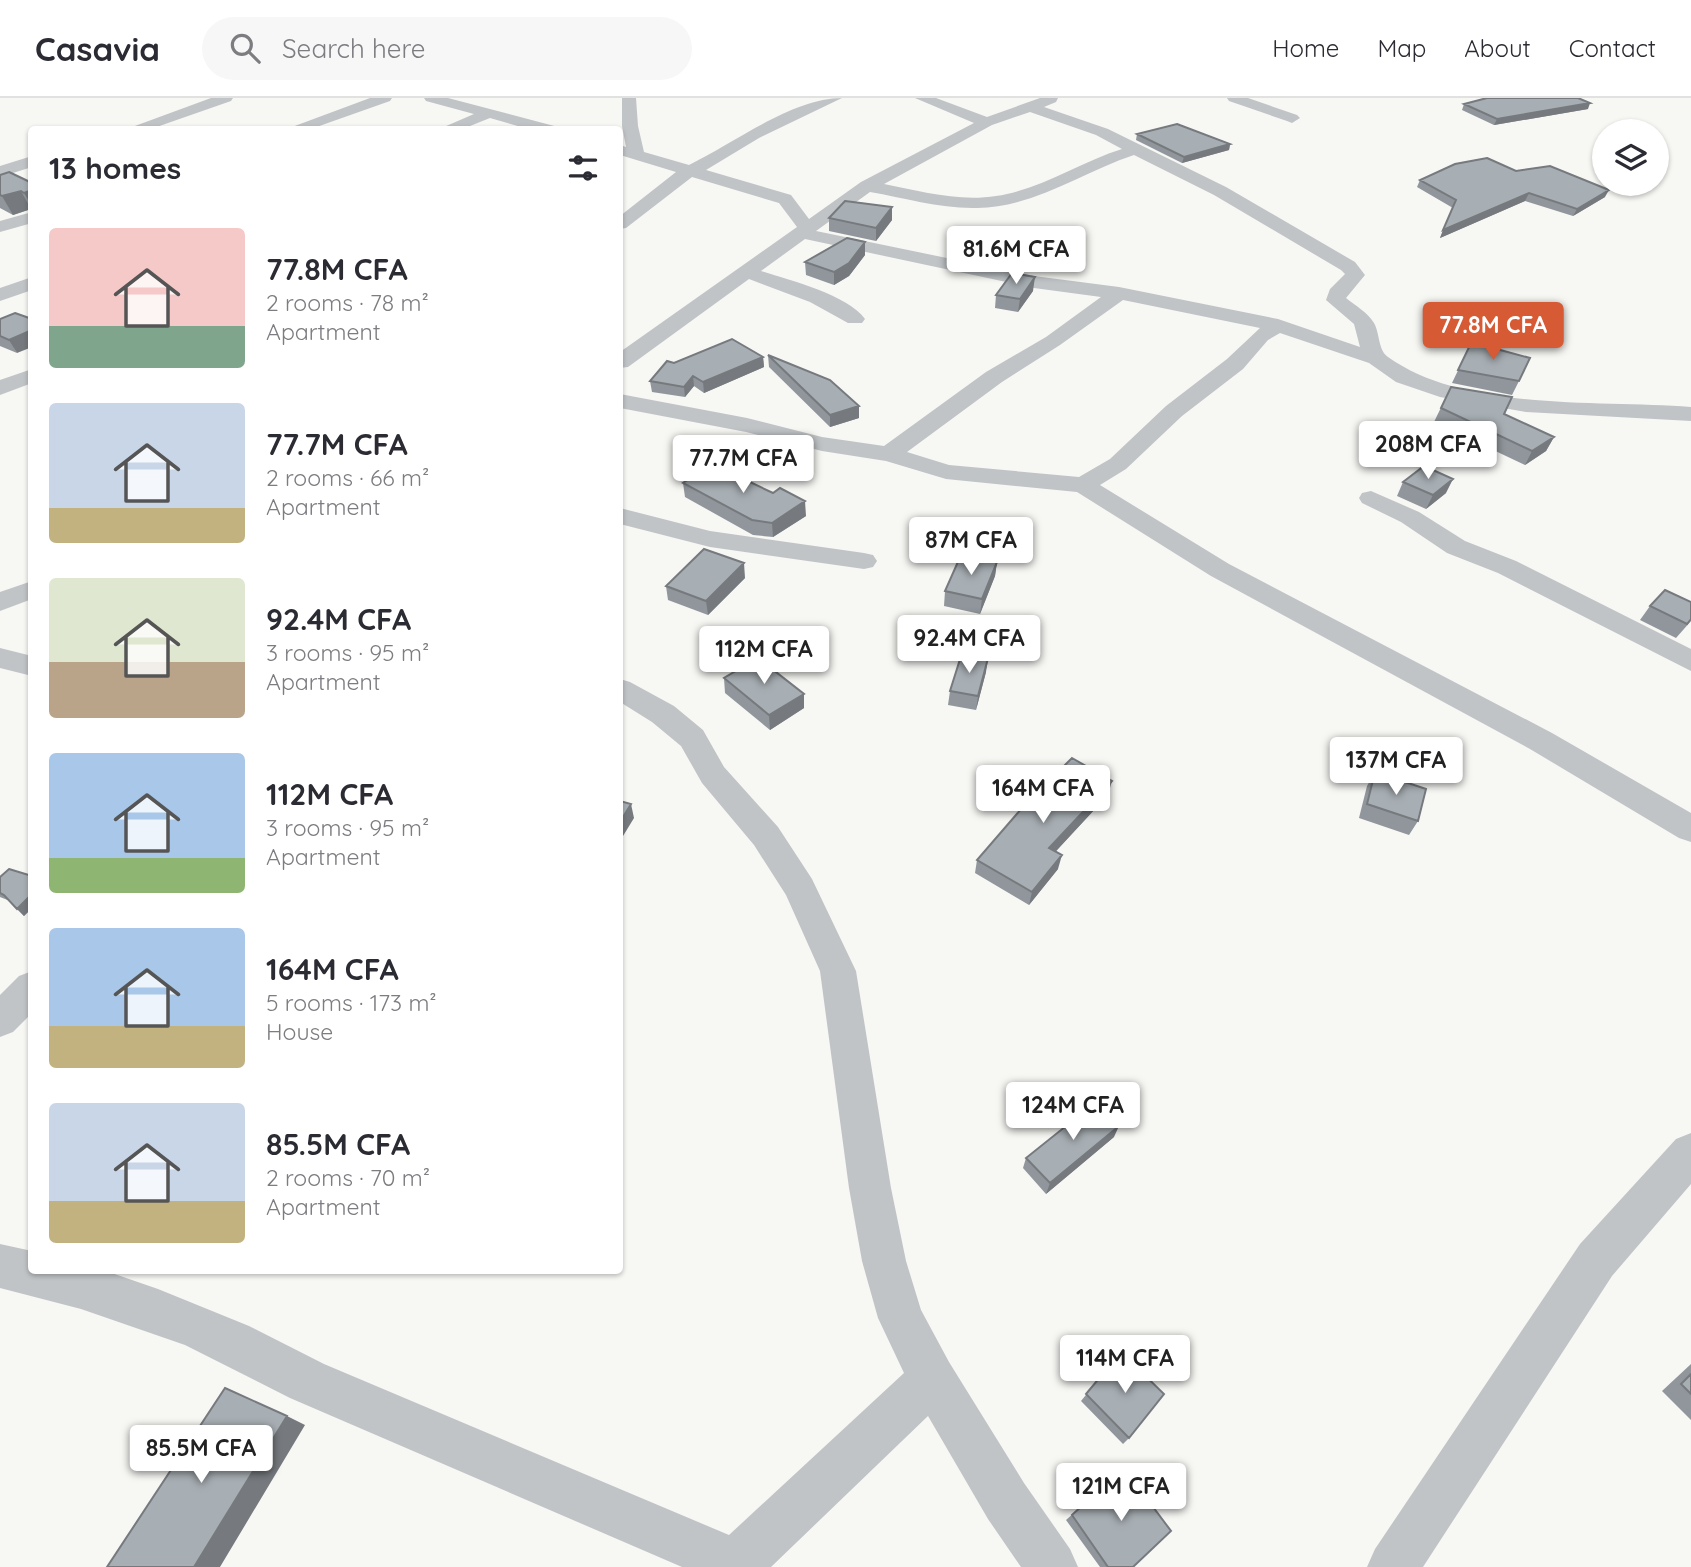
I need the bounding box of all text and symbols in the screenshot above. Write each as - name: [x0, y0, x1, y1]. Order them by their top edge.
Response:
- search box: [202, 17, 692, 80]
- text: Casavia: [35, 28, 160, 69]
- icon: search: [226, 29, 264, 67]
- text: Search here: [282, 32, 426, 65]
- text: Home: [1272, 33, 1339, 63]
- text: Map: [1377, 33, 1426, 63]
- text: About: [1464, 33, 1531, 63]
- text: Contact: [1569, 33, 1656, 63]
- map controls: [1592, 119, 1669, 196]
- button: layers: [1592, 119, 1669, 196]
- text: 13 homes: [49, 149, 181, 187]
- icon: filters: [564, 149, 602, 187]
- pin: 81.6M CFA: [936, 226, 1096, 286]
- text: 81.6M CFA: [963, 234, 1069, 263]
- text: 77.8M CFA: [266, 250, 408, 288]
- icon: home: [105, 256, 189, 340]
- text: 2 rooms · 78 m²: [266, 288, 429, 317]
- pin: 77.8M CFA: [1413, 302, 1573, 362]
- text: 77.8M CFA: [1439, 310, 1547, 339]
- text: Apartment: [266, 317, 380, 346]
- pin: 208M CFA: [1356, 422, 1500, 481]
- text: 77.7M CFA: [266, 425, 408, 463]
- text: 208M CFA: [1375, 429, 1481, 458]
- icon: home: [105, 431, 189, 515]
- pin: 77.7M CFA: [663, 436, 823, 495]
- text: 77.7M CFA: [689, 443, 797, 472]
- text: 2 rooms · 66 m²: [266, 463, 429, 492]
- text: Apartment: [266, 492, 380, 521]
- pin: 87M CFA: [906, 518, 1036, 577]
- text: 87M CFA: [925, 525, 1017, 554]
- text: 92.4M CFA: [266, 600, 411, 638]
- icon: home: [105, 606, 189, 690]
- pin: 92.4M CFA: [889, 616, 1049, 675]
- text: 92.4M CFA: [913, 623, 1025, 652]
- pin: 112M CFA: [692, 626, 836, 686]
- text: 112M CFA: [715, 634, 813, 663]
- text: 3 rooms · 95 m²: [266, 638, 429, 667]
- text: Apartment: [266, 667, 380, 696]
- pin: 137M CFA: [1324, 738, 1468, 797]
- text: 137M CFA: [1346, 745, 1446, 774]
- pin: 164M CFA: [971, 766, 1115, 825]
- text: 164M CFA: [992, 773, 1094, 802]
- text: 112M CFA: [266, 775, 393, 813]
- icon: home: [105, 781, 189, 865]
- text: 3 rooms · 95 m²: [266, 813, 429, 842]
- text: Apartment: [266, 842, 380, 871]
- text: 164M CFA: [266, 950, 399, 988]
- icon: home: [105, 956, 189, 1040]
- text: 5 rooms · 173 m²: [266, 988, 437, 1017]
- text: House: [266, 1017, 333, 1046]
- pin: 124M CFA: [1001, 1082, 1145, 1142]
- text: 124M CFA: [1022, 1090, 1124, 1119]
- text: 85.5M CFA: [266, 1125, 410, 1163]
- icon: home: [105, 1131, 189, 1215]
- text: 2 rooms · 70 m²: [266, 1163, 430, 1192]
- text: Apartment: [266, 1192, 380, 1221]
- pin: 114M CFA: [1053, 1336, 1197, 1395]
- text: 114M CFA: [1076, 1343, 1174, 1372]
- pin: 85.5M CFA: [121, 1426, 281, 1485]
- text: 85.5M CFA: [146, 1433, 256, 1462]
- pin: 121M CFA: [1049, 1464, 1193, 1523]
- text: 121M CFA: [1072, 1471, 1170, 1500]

